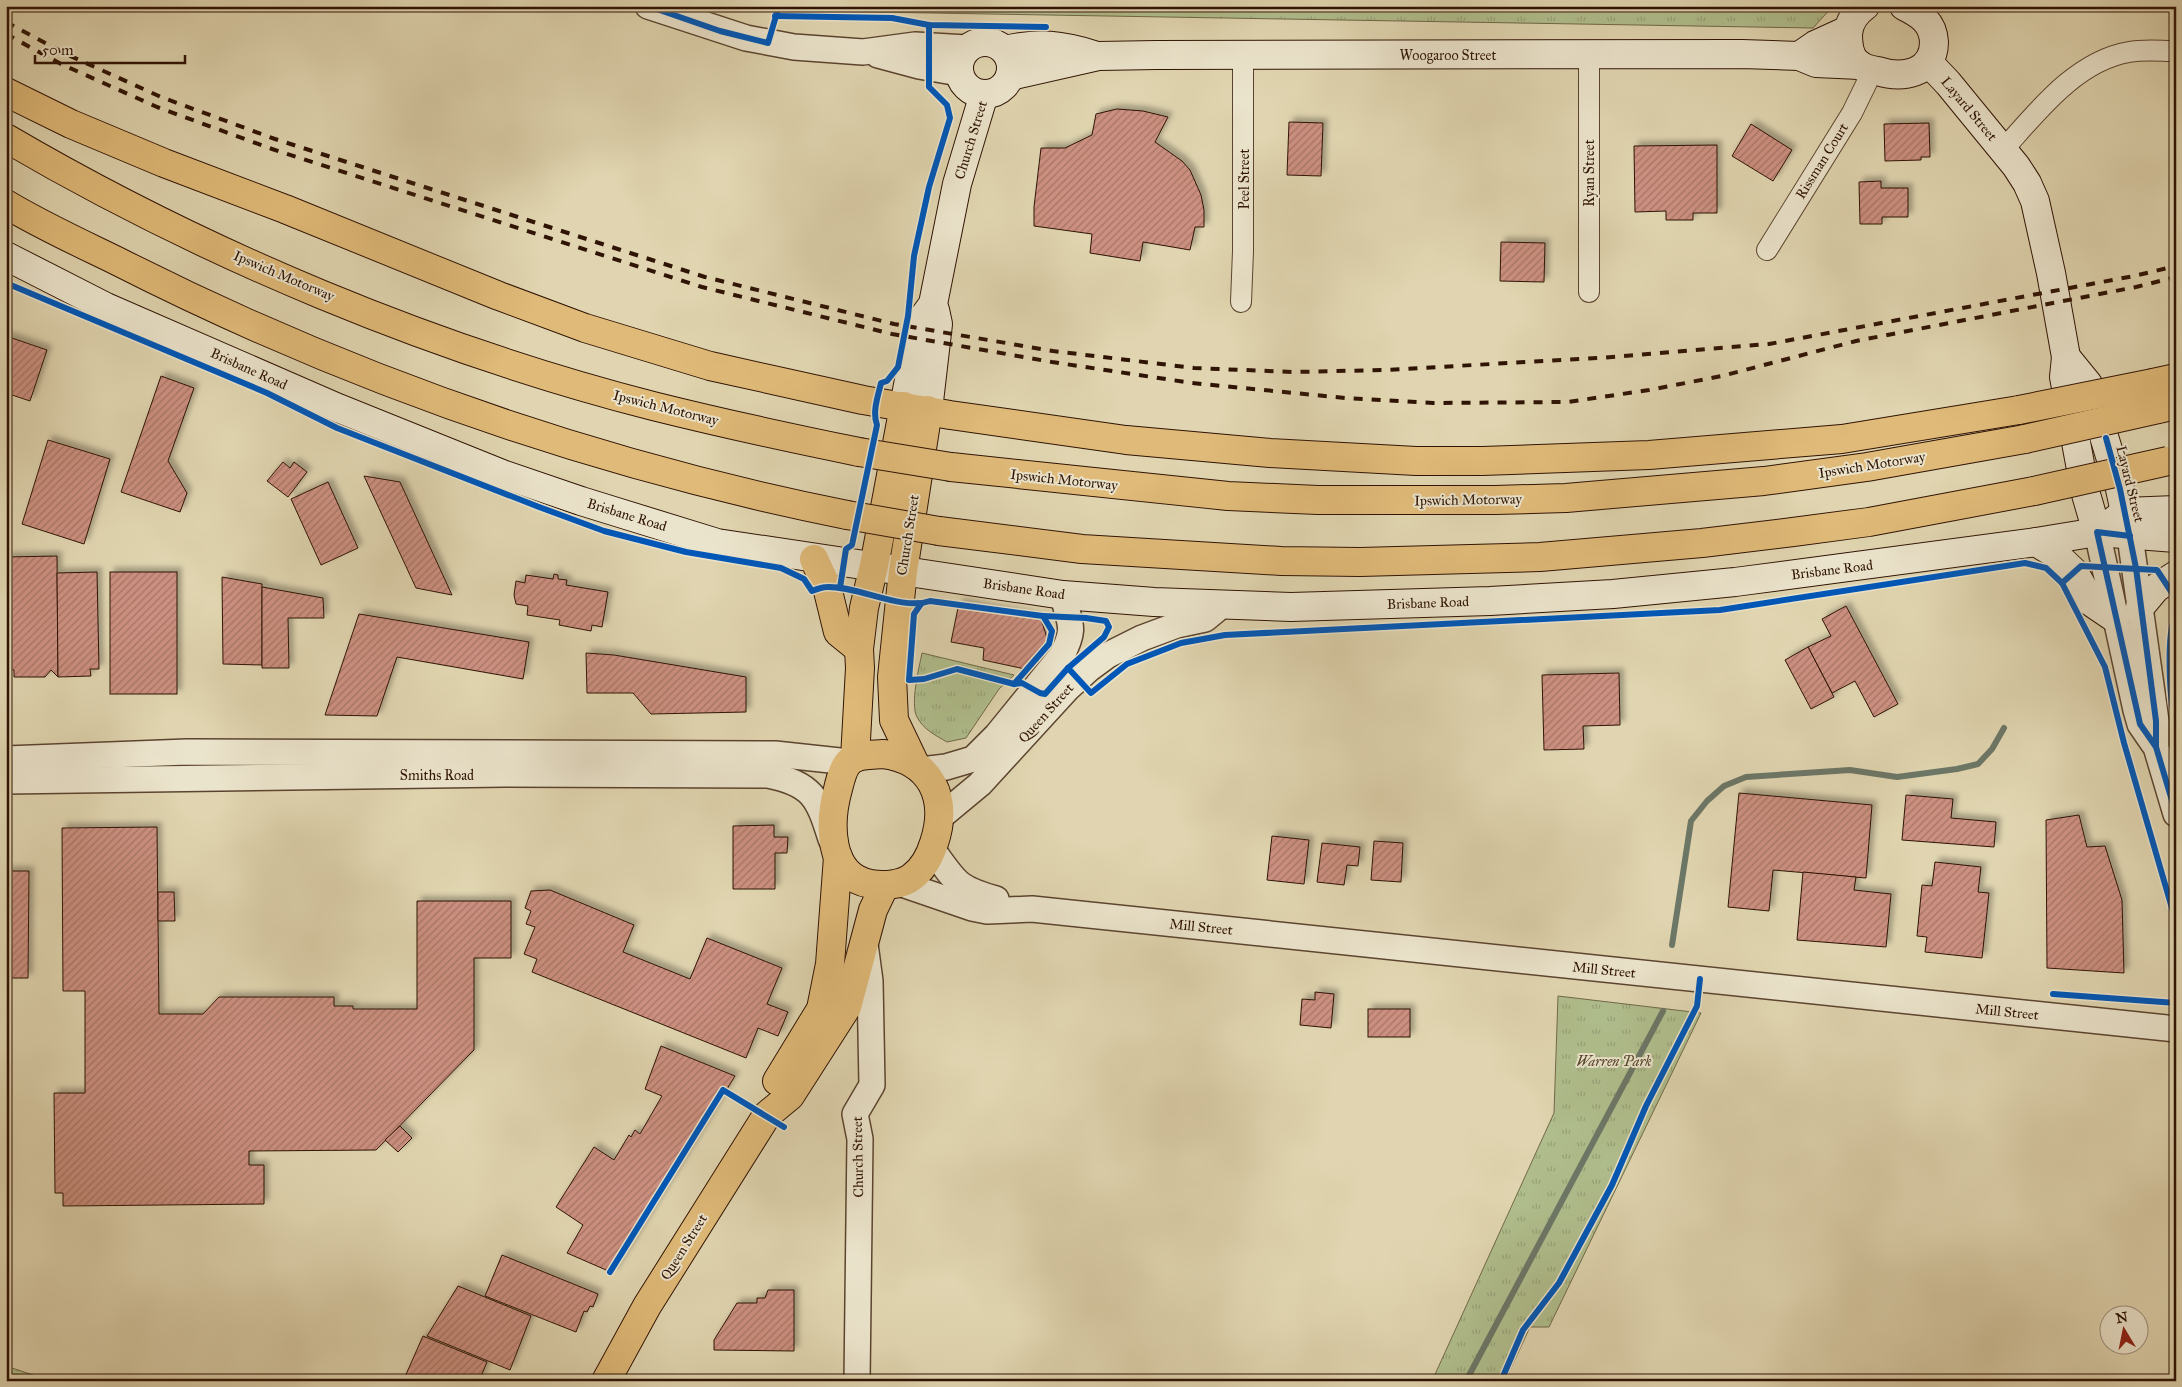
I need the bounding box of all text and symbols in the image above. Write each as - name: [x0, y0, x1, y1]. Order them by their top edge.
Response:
- scale bar: [35, 32, 185, 64]
- text: 50 m: [42, 41, 74, 59]
- street label: Woogaroo Street: [1400, 47, 1496, 64]
- street label: Layard Street: [1937, 73, 2001, 145]
- street label: Church Street: [951, 99, 991, 181]
- street label: Rissman Court: [1792, 120, 1852, 202]
- street label: Ryan Street: [1581, 139, 1598, 207]
- street label: Peel Street: [1236, 149, 1253, 209]
- street label: Ipswich Motorway: [231, 247, 337, 305]
- street label: Brisbane Road: [208, 344, 290, 394]
- street label: Ipswich Motorway: [612, 387, 721, 429]
- street label: Layard Street: [2112, 444, 2148, 524]
- street label: Ipswich Motorway: [1817, 448, 1927, 482]
- street label: Ipswich Motorway: [1009, 466, 1119, 494]
- street label: Ipswich Motorway: [1414, 491, 1522, 509]
- street label: Church Street: [893, 493, 923, 577]
- street label: Brisbane Road: [585, 495, 669, 535]
- street label: Brisbane Road: [1790, 557, 1874, 583]
- street label: Brisbane Road: [982, 575, 1066, 603]
- street label: Brisbane Road: [1387, 593, 1469, 613]
- street label: Queen Street: [1015, 680, 1077, 746]
- street label: Smiths Road: [400, 767, 474, 784]
- street label: Mill Street: [1168, 915, 1234, 939]
- street label: Mill Street: [1571, 958, 1637, 982]
- street label: Mill Street: [1974, 1000, 2040, 1024]
- park label: Warren Park: [1576, 1053, 1652, 1070]
- street label: Church Street: [849, 1116, 867, 1198]
- street label: Queen Street: [657, 1211, 711, 1283]
- north arrow: [2100, 1304, 2150, 1354]
- text: N: [2115, 1308, 2129, 1327]

